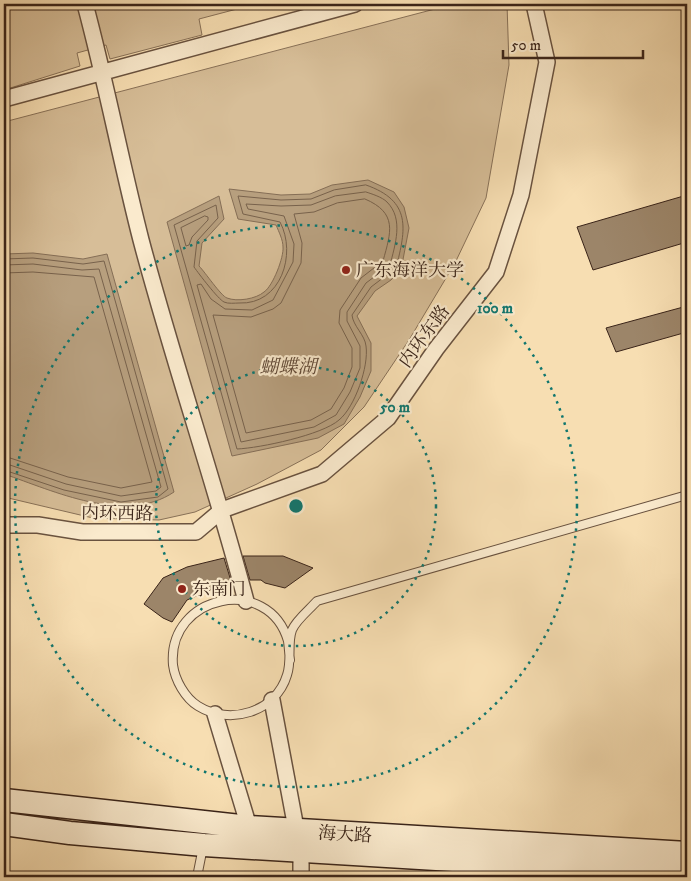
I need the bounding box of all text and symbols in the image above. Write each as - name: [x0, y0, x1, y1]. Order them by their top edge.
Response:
- scale bar: [503, 28, 644, 60]
- text: 50 m: [511, 36, 541, 55]
- place label: 广东海洋大学: [356, 260, 464, 282]
- marker: 广东海洋大学: [340, 264, 352, 276]
- text: 100 m: [477, 299, 514, 318]
- street label: 内环东路: [395, 301, 455, 372]
- water label: 蝴蝶湖: [259, 356, 319, 379]
- text: 50 m: [379, 398, 411, 417]
- centre of rings: [287, 497, 305, 515]
- street label: 内环西路: [81, 502, 153, 526]
- place label: 东南门: [192, 579, 246, 601]
- marker: 东南门: [176, 583, 188, 595]
- street label: 海大路: [317, 823, 372, 847]

